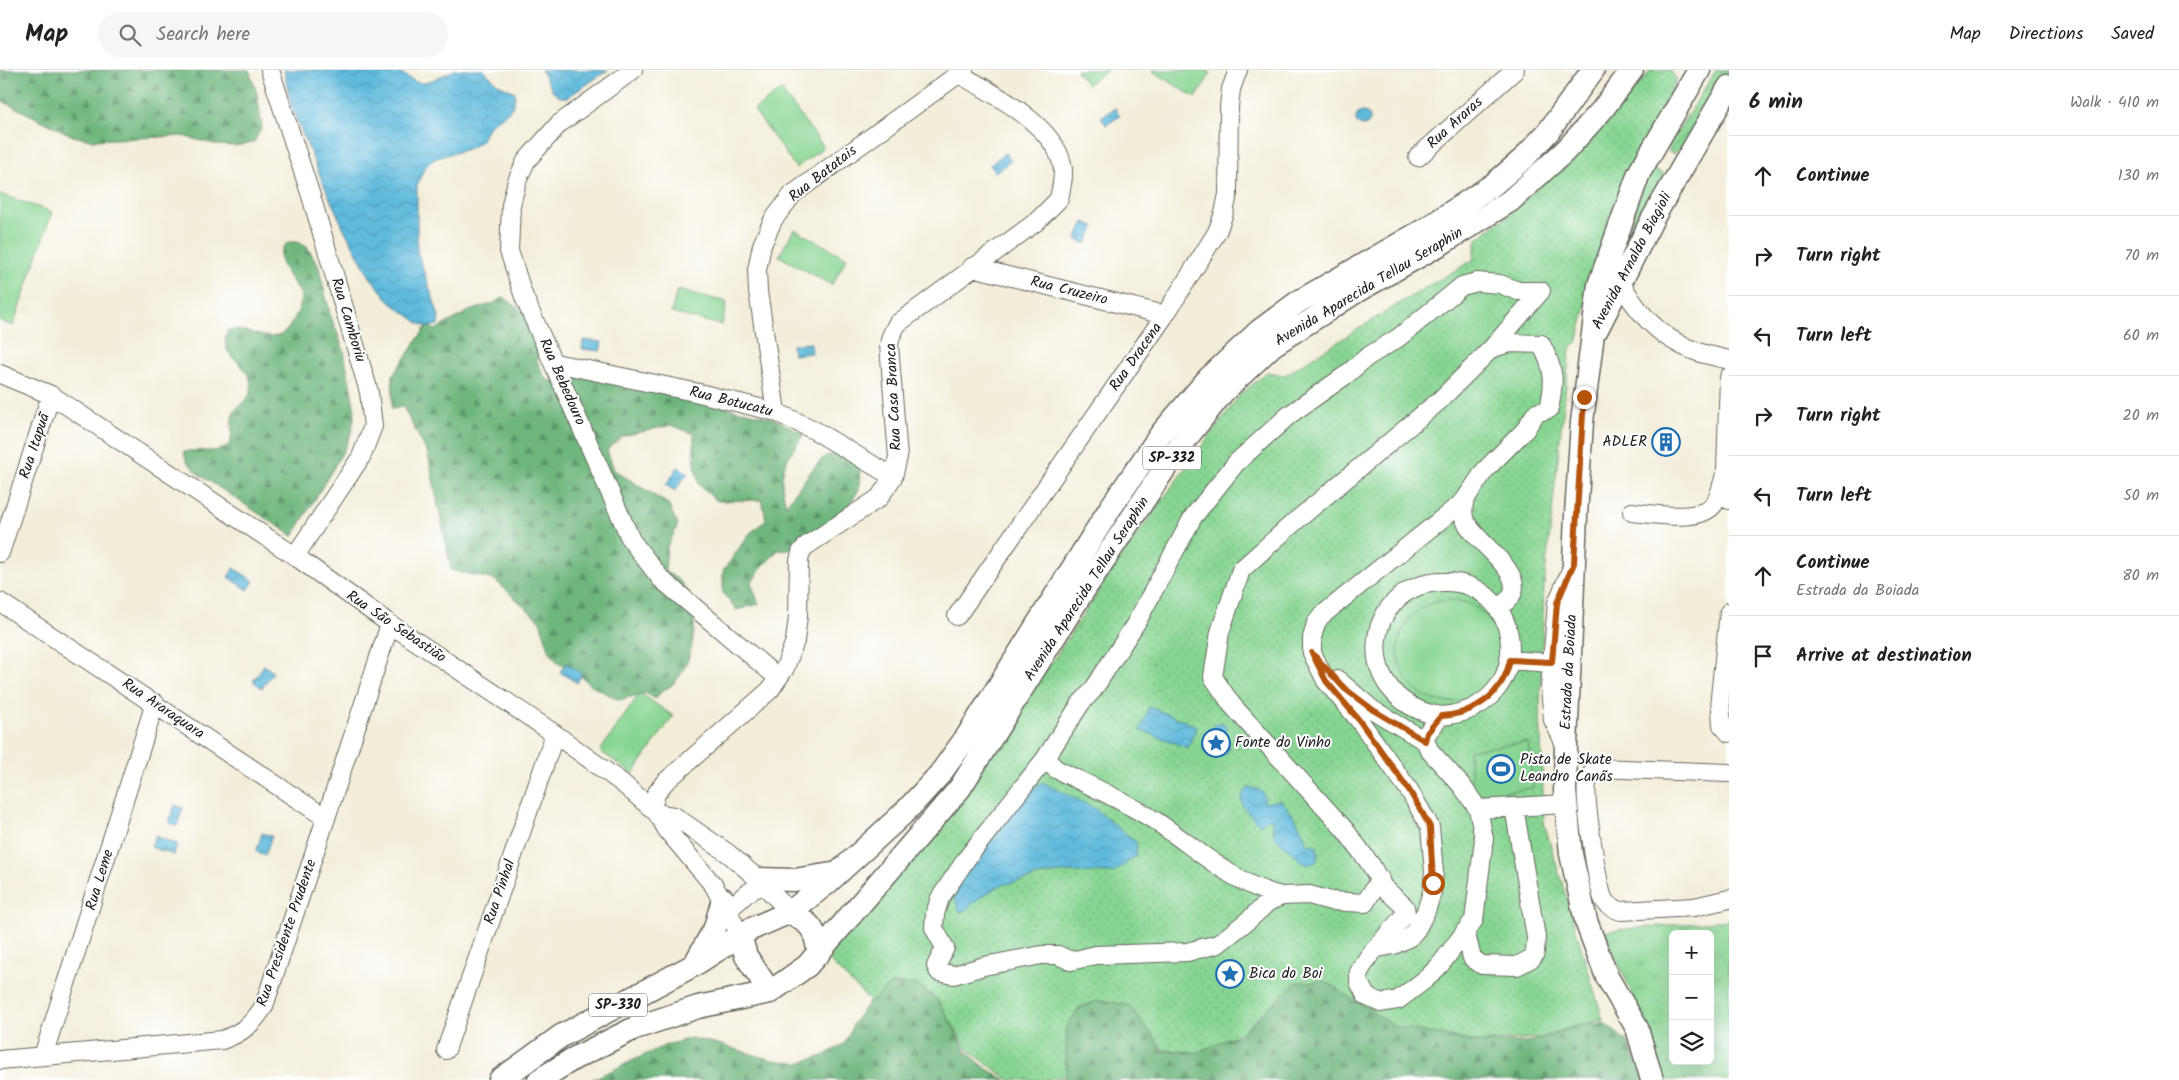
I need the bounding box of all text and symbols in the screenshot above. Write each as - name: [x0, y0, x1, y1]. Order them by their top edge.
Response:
- search box: [98, 12, 448, 57]
- text: Map: [25, 15, 68, 54]
- text: Search here: [156, 20, 250, 50]
- text: Map: [1949, 20, 1981, 49]
- text: Directions: [2009, 20, 2083, 49]
- text: Saved: [2111, 20, 2154, 49]
- icon: search: [116, 21, 144, 49]
- text: 6 min: [1749, 86, 1803, 119]
- text: Walk · 410 m: [2070, 90, 2159, 115]
- street label: Rua Araras: [1422, 91, 1489, 155]
- street label: Rua Batatais: [784, 139, 863, 208]
- text: Continue: [1796, 161, 1869, 191]
- icon: ahead: [1749, 162, 1777, 190]
- text: 130 m: [2118, 163, 2159, 188]
- street label: Avenida Arnaldo Biagioli: [1586, 187, 1679, 334]
- street label: Avenida Aparecida Tellau Seraphin: [1270, 221, 1468, 353]
- text: Turn right: [1796, 241, 1881, 271]
- icon: right: [1749, 242, 1777, 270]
- text: 70 m: [2124, 243, 2159, 268]
- street label: Rua Cruzeiro: [1028, 270, 1110, 312]
- street label: Rua Camboriu: [324, 275, 372, 365]
- street label: Rua Dracena: [1103, 318, 1169, 396]
- text: Turn left: [1796, 321, 1871, 351]
- icon: left: [1749, 322, 1777, 350]
- text: 60 m: [2123, 323, 2159, 348]
- street label: Rua Bebedouro: [532, 335, 592, 430]
- street label: Rua Casa Branca: [879, 343, 909, 451]
- street label: Rua Botucatu: [687, 380, 775, 424]
- route end: [1573, 386, 1596, 409]
- text: Turn right: [1796, 401, 1881, 431]
- icon: right: [1749, 402, 1777, 430]
- text: 20 m: [2123, 403, 2159, 428]
- street label: Rua Itapuã: [13, 408, 58, 482]
- building icon: ADLER: [1651, 427, 1681, 457]
- place label: ADLER: [1602, 430, 1647, 454]
- road number: SP-332: [1143, 446, 1201, 469]
- text: Turn left: [1796, 481, 1871, 511]
- icon: left: [1749, 482, 1777, 510]
- text: 50 m: [2123, 483, 2159, 508]
- street label: Avenida Aparecida Tellau Seraphin: [1018, 492, 1156, 686]
- text: Continue: [1796, 548, 1869, 578]
- icon: ahead: [1749, 562, 1777, 590]
- text: 80 m: [2122, 563, 2159, 588]
- text: Estrada da Boiada: [1796, 578, 1919, 603]
- street label: Rua São Sebastião: [341, 585, 451, 670]
- street label: Estrada da Boiada: [1554, 614, 1584, 730]
- text: Arrive at destination: [1796, 641, 1972, 671]
- icon: arrive: [1749, 642, 1777, 670]
- street label: Rua Araraquara: [117, 672, 209, 746]
- place icon: Fonte do Vinho: [1201, 728, 1231, 758]
- place label: Fonte do Vinho: [1235, 731, 1331, 755]
- place label: Pista de Skate Leandro Canãs: [1520, 748, 1613, 789]
- sports icon: Pista de Skate Leandro Canãs: [1486, 754, 1516, 784]
- street label: Rua Leme: [79, 846, 121, 913]
- street label: Rua Presidente Prudente: [250, 856, 324, 1010]
- street label: Rua Pinhal: [478, 856, 522, 928]
- route start: [1422, 872, 1445, 895]
- map controls: [1669, 930, 1714, 1065]
- button: +: [1669, 930, 1714, 975]
- place icon: Bica do Boi: [1215, 959, 1245, 989]
- place label: Bica do Boi: [1249, 962, 1323, 986]
- button: −: [1669, 975, 1714, 1020]
- road number: SP-330: [589, 994, 647, 1016]
- button: layers: [1669, 1020, 1714, 1065]

